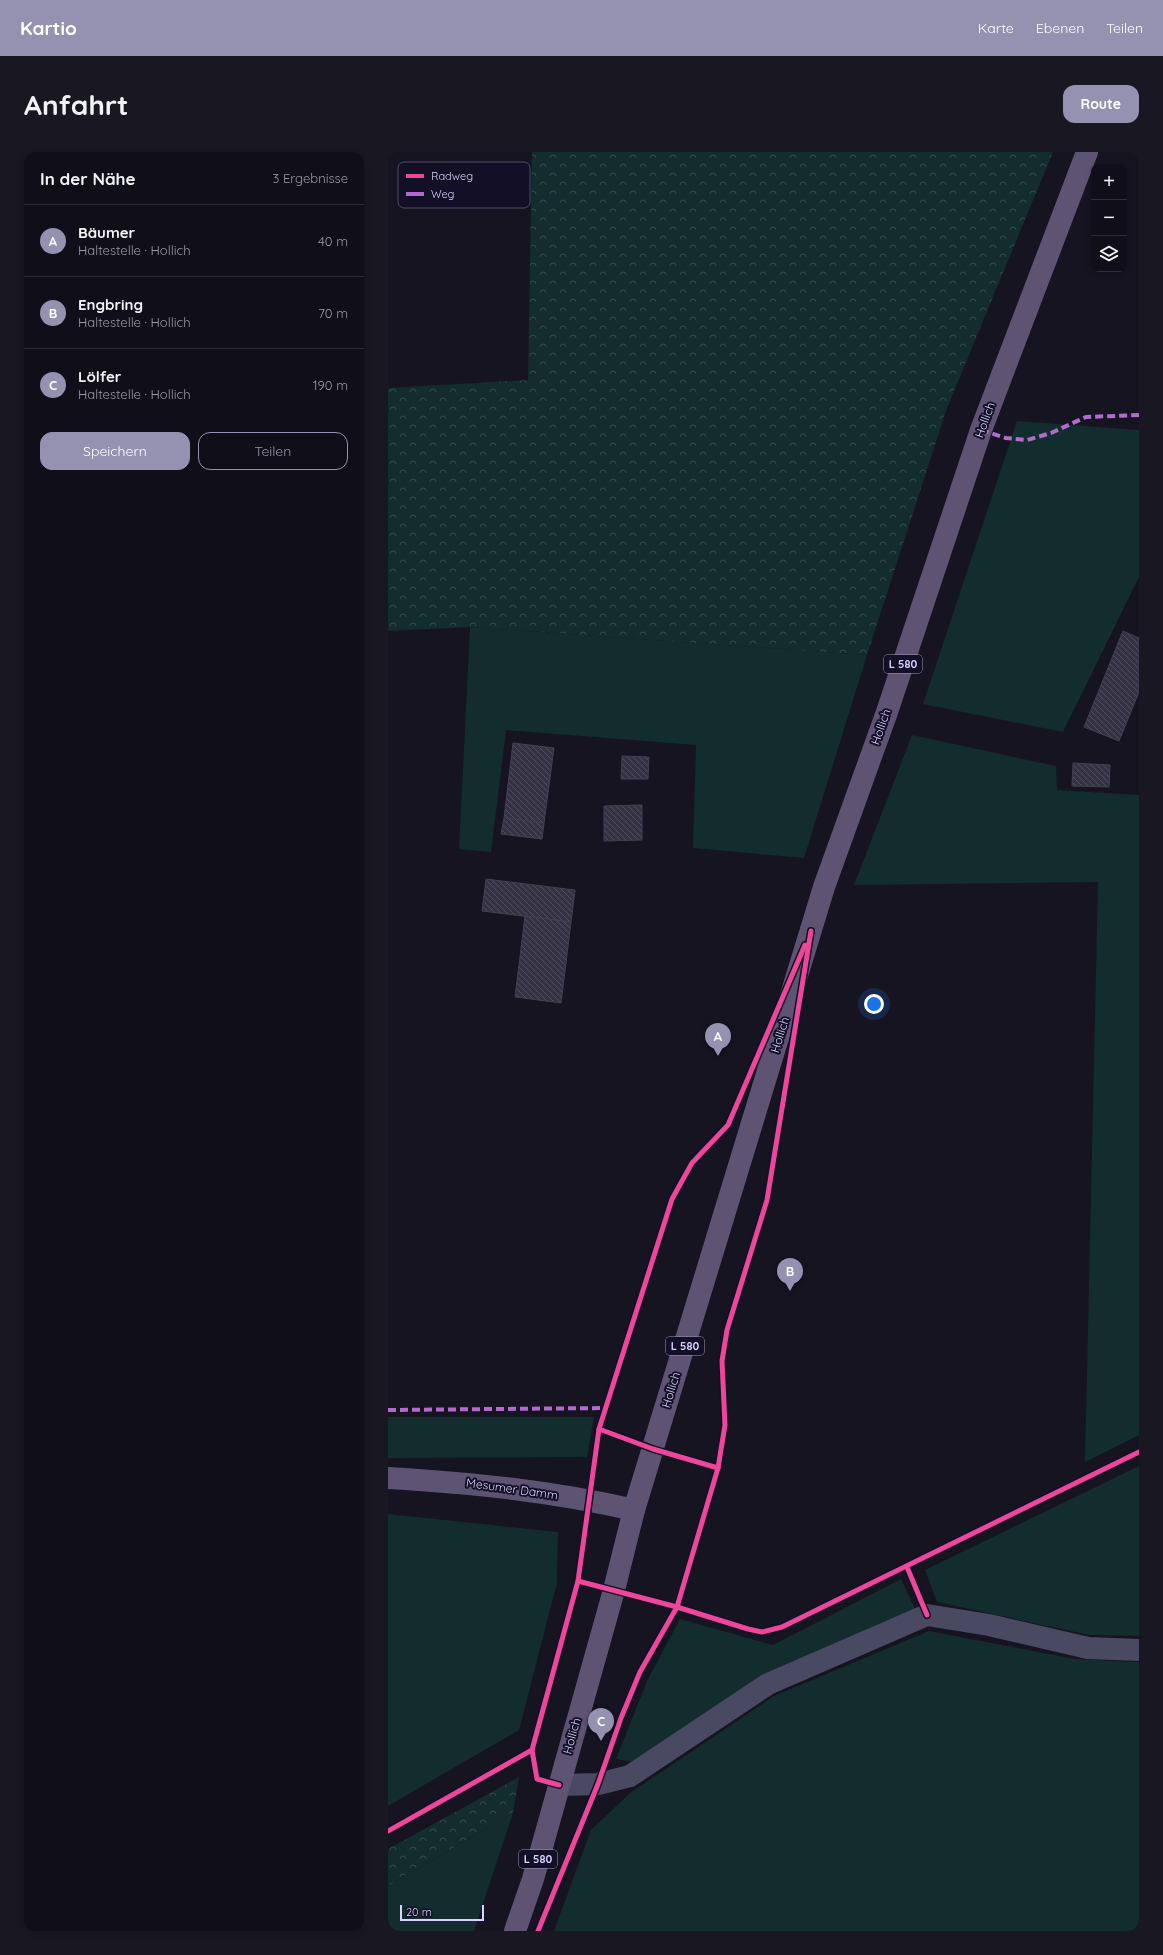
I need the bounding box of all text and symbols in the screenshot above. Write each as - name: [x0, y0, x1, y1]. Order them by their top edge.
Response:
- text: Kartio: [20, 16, 77, 40]
- text: Karte: [978, 19, 1014, 37]
- text: Ebenen: [1036, 19, 1084, 37]
- text: Teilen: [1106, 19, 1143, 37]
- button: Route: [1063, 85, 1139, 123]
- text: Anfahrt: [24, 87, 128, 122]
- legend: [398, 162, 530, 208]
- map controls: [1091, 164, 1127, 272]
- button: +: [1091, 164, 1127, 200]
- text: In der Nähe: [40, 168, 136, 189]
- text: Radweg: [431, 169, 473, 183]
- text: 3 Ergebnisse: [273, 170, 348, 186]
- text: Weg: [431, 187, 455, 201]
- button: −: [1091, 200, 1127, 236]
- text: Bäumer: [78, 223, 135, 242]
- text: A: [49, 233, 57, 249]
- text: 40 m: [318, 233, 348, 249]
- button: layers: [1091, 236, 1127, 272]
- text: Haltestelle · Hollich: [78, 242, 191, 258]
- text: Engbring: [78, 295, 143, 314]
- text: B: [49, 305, 57, 321]
- text: 70 m: [318, 305, 348, 321]
- text: Haltestelle · Hollich: [78, 314, 191, 330]
- text: Lölfer: [78, 367, 121, 386]
- text: C: [49, 377, 57, 393]
- text: 190 m: [313, 377, 348, 393]
- text: Haltestelle · Hollich: [78, 386, 191, 402]
- street label: Hollich: [971, 400, 998, 440]
- button: Speichern: [40, 432, 190, 470]
- button: Teilen: [198, 432, 348, 470]
- road number: L 580: [884, 655, 922, 673]
- street label: Hollich: [867, 707, 894, 747]
- your location: [864, 994, 884, 1014]
- street label: Hollich: [767, 1015, 792, 1055]
- pin: A: [705, 1023, 731, 1056]
- pin: B: [777, 1258, 803, 1291]
- road number: L 580: [666, 1337, 704, 1355]
- street label: Hollich: [658, 1370, 683, 1410]
- street label: Mesumer Damm: [465, 1475, 559, 1502]
- pin: C: [588, 1708, 614, 1741]
- street label: Hollich: [559, 1716, 584, 1756]
- road number: L 580: [519, 1850, 557, 1868]
- scale bar: [400, 1903, 484, 1922]
- text: 20 m: [406, 1905, 432, 1919]

